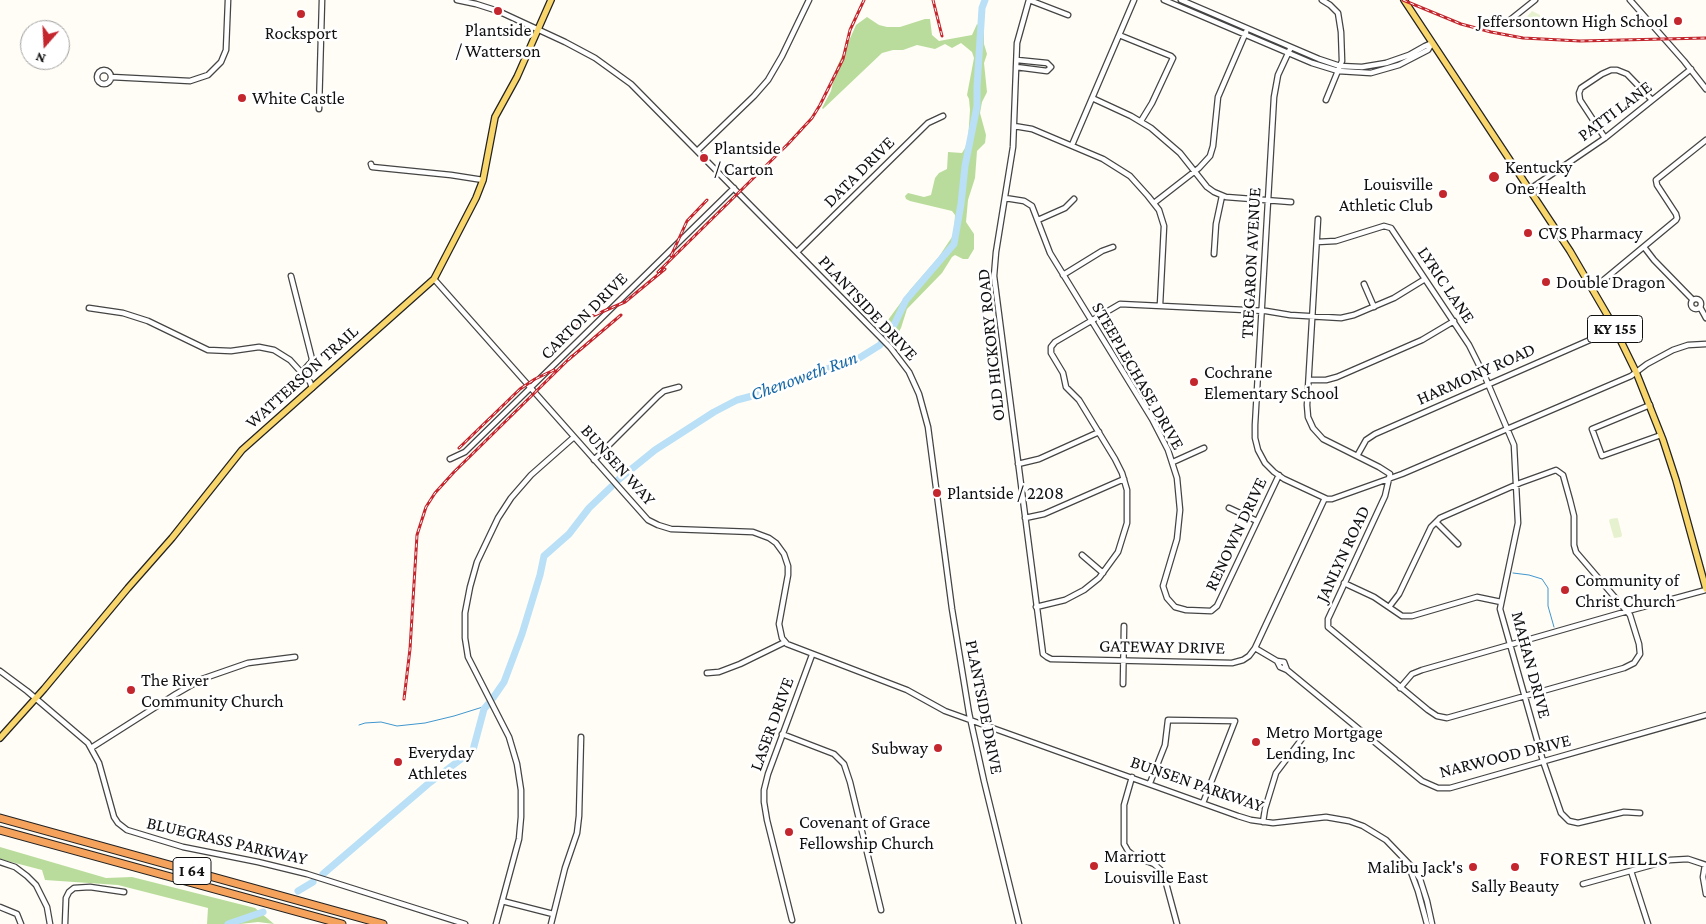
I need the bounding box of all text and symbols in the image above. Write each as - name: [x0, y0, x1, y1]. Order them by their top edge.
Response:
- marker: Plantside / Watterson: [492, 5, 504, 17]
- marker: Rocksport: [295, 8, 307, 20]
- place label: Jeffersontown High School: [1477, 10, 1668, 32]
- marker: Jeffersontown High School: [1672, 15, 1684, 27]
- place label: Plantside / Watterson: [455, 19, 541, 62]
- north arrow: [20, 20, 70, 70]
- place label: Rocksport: [265, 22, 337, 44]
- text: N: [33, 49, 48, 67]
- street label: PATTI LANE: [1574, 76, 1656, 146]
- place label: White Castle: [252, 87, 345, 109]
- marker: White Castle: [236, 92, 248, 104]
- street label: DATA DRIVE: [819, 132, 899, 212]
- place label: Plantside / Carton: [714, 137, 781, 180]
- marker: Plantside / Carton: [698, 152, 710, 164]
- place label: Kentucky One Health: [1505, 156, 1586, 198]
- marker: Kentucky One Health: [1487, 170, 1501, 184]
- place label: Louisville Athletic Club: [1339, 173, 1433, 215]
- street label: TREGARON AVENUE: [1236, 187, 1266, 339]
- marker: Louisville Athletic Club: [1437, 188, 1449, 200]
- place label: CVS Pharmacy: [1538, 222, 1643, 244]
- marker: CVS Pharmacy: [1522, 227, 1534, 239]
- street label: LYRIC LANE: [1413, 243, 1479, 327]
- street label: PLANTSIDE DRIVE: [814, 251, 922, 365]
- street label: CARTON DRIVE: [536, 268, 632, 364]
- street label: OLD HICKORY ROAD: [972, 268, 1010, 422]
- place label: Double Dragon: [1556, 271, 1665, 293]
- marker: Double Dragon: [1540, 276, 1552, 288]
- street label: STEEPLECHASE DRIVE: [1087, 298, 1189, 454]
- road number: KY 155: [1588, 316, 1642, 342]
- street label: WATTERSON TRAIL: [241, 321, 363, 433]
- street label: HARMONY ROAD: [1413, 338, 1539, 410]
- water label: Chenoweth Run: [747, 346, 861, 406]
- place label: Cochrane Elementary School: [1204, 361, 1339, 404]
- marker: Cochrane Elementary School: [1188, 376, 1200, 388]
- street label: BUNSEN WAY: [576, 420, 660, 510]
- street label: RENOWN DRIVE: [1200, 474, 1272, 594]
- place label: Plantside / 2208: [947, 482, 1064, 504]
- marker: Plantside / 2208: [931, 487, 943, 499]
- street label: JANLYN ROAD: [1311, 502, 1375, 606]
- place label: Community of Christ Church: [1575, 569, 1679, 612]
- marker: Community of Christ Church: [1559, 584, 1571, 596]
- street label: MAHAN DRIVE: [1506, 609, 1556, 721]
- street label: GATEWAY DRIVE: [1099, 635, 1225, 659]
- street label: PLANTSIDE DRIVE: [960, 638, 1008, 776]
- place label: The River Community Church: [141, 669, 284, 712]
- street label: LASER DRIVE: [745, 674, 799, 774]
- marker: The River Community Church: [125, 684, 137, 696]
- place label: Metro Mortgage Lending, Inc: [1266, 721, 1383, 764]
- street label: NARWOOD DRIVE: [1437, 729, 1573, 783]
- marker: Metro Mortgage Lending, Inc: [1250, 736, 1262, 748]
- place label: Subway: [871, 737, 928, 759]
- place label: Everyday Athletes: [408, 741, 474, 784]
- marker: Subway: [932, 742, 944, 754]
- street label: BUNSEN PARKWAY: [1127, 751, 1267, 817]
- marker: Everyday Athletes: [392, 756, 404, 768]
- place label: Covenant of Grace Fellowship Church: [799, 811, 934, 854]
- street label: BLUEGRASS PARKWAY: [145, 812, 309, 870]
- marker: Covenant of Grace Fellowship Church: [783, 826, 795, 838]
- place label: Marriott Louisville East: [1104, 845, 1208, 888]
- district label: FOREST HILLS: [1538, 847, 1670, 871]
- place label: Malibu Jack's: [1367, 856, 1463, 878]
- road number: I 64: [173, 858, 211, 884]
- marker: Marriott Louisville East: [1088, 860, 1100, 872]
- marker: Malibu Jack's: [1467, 861, 1479, 873]
- marker: Sally Beauty: [1509, 861, 1521, 873]
- place label: Sally Beauty: [1471, 875, 1559, 897]

